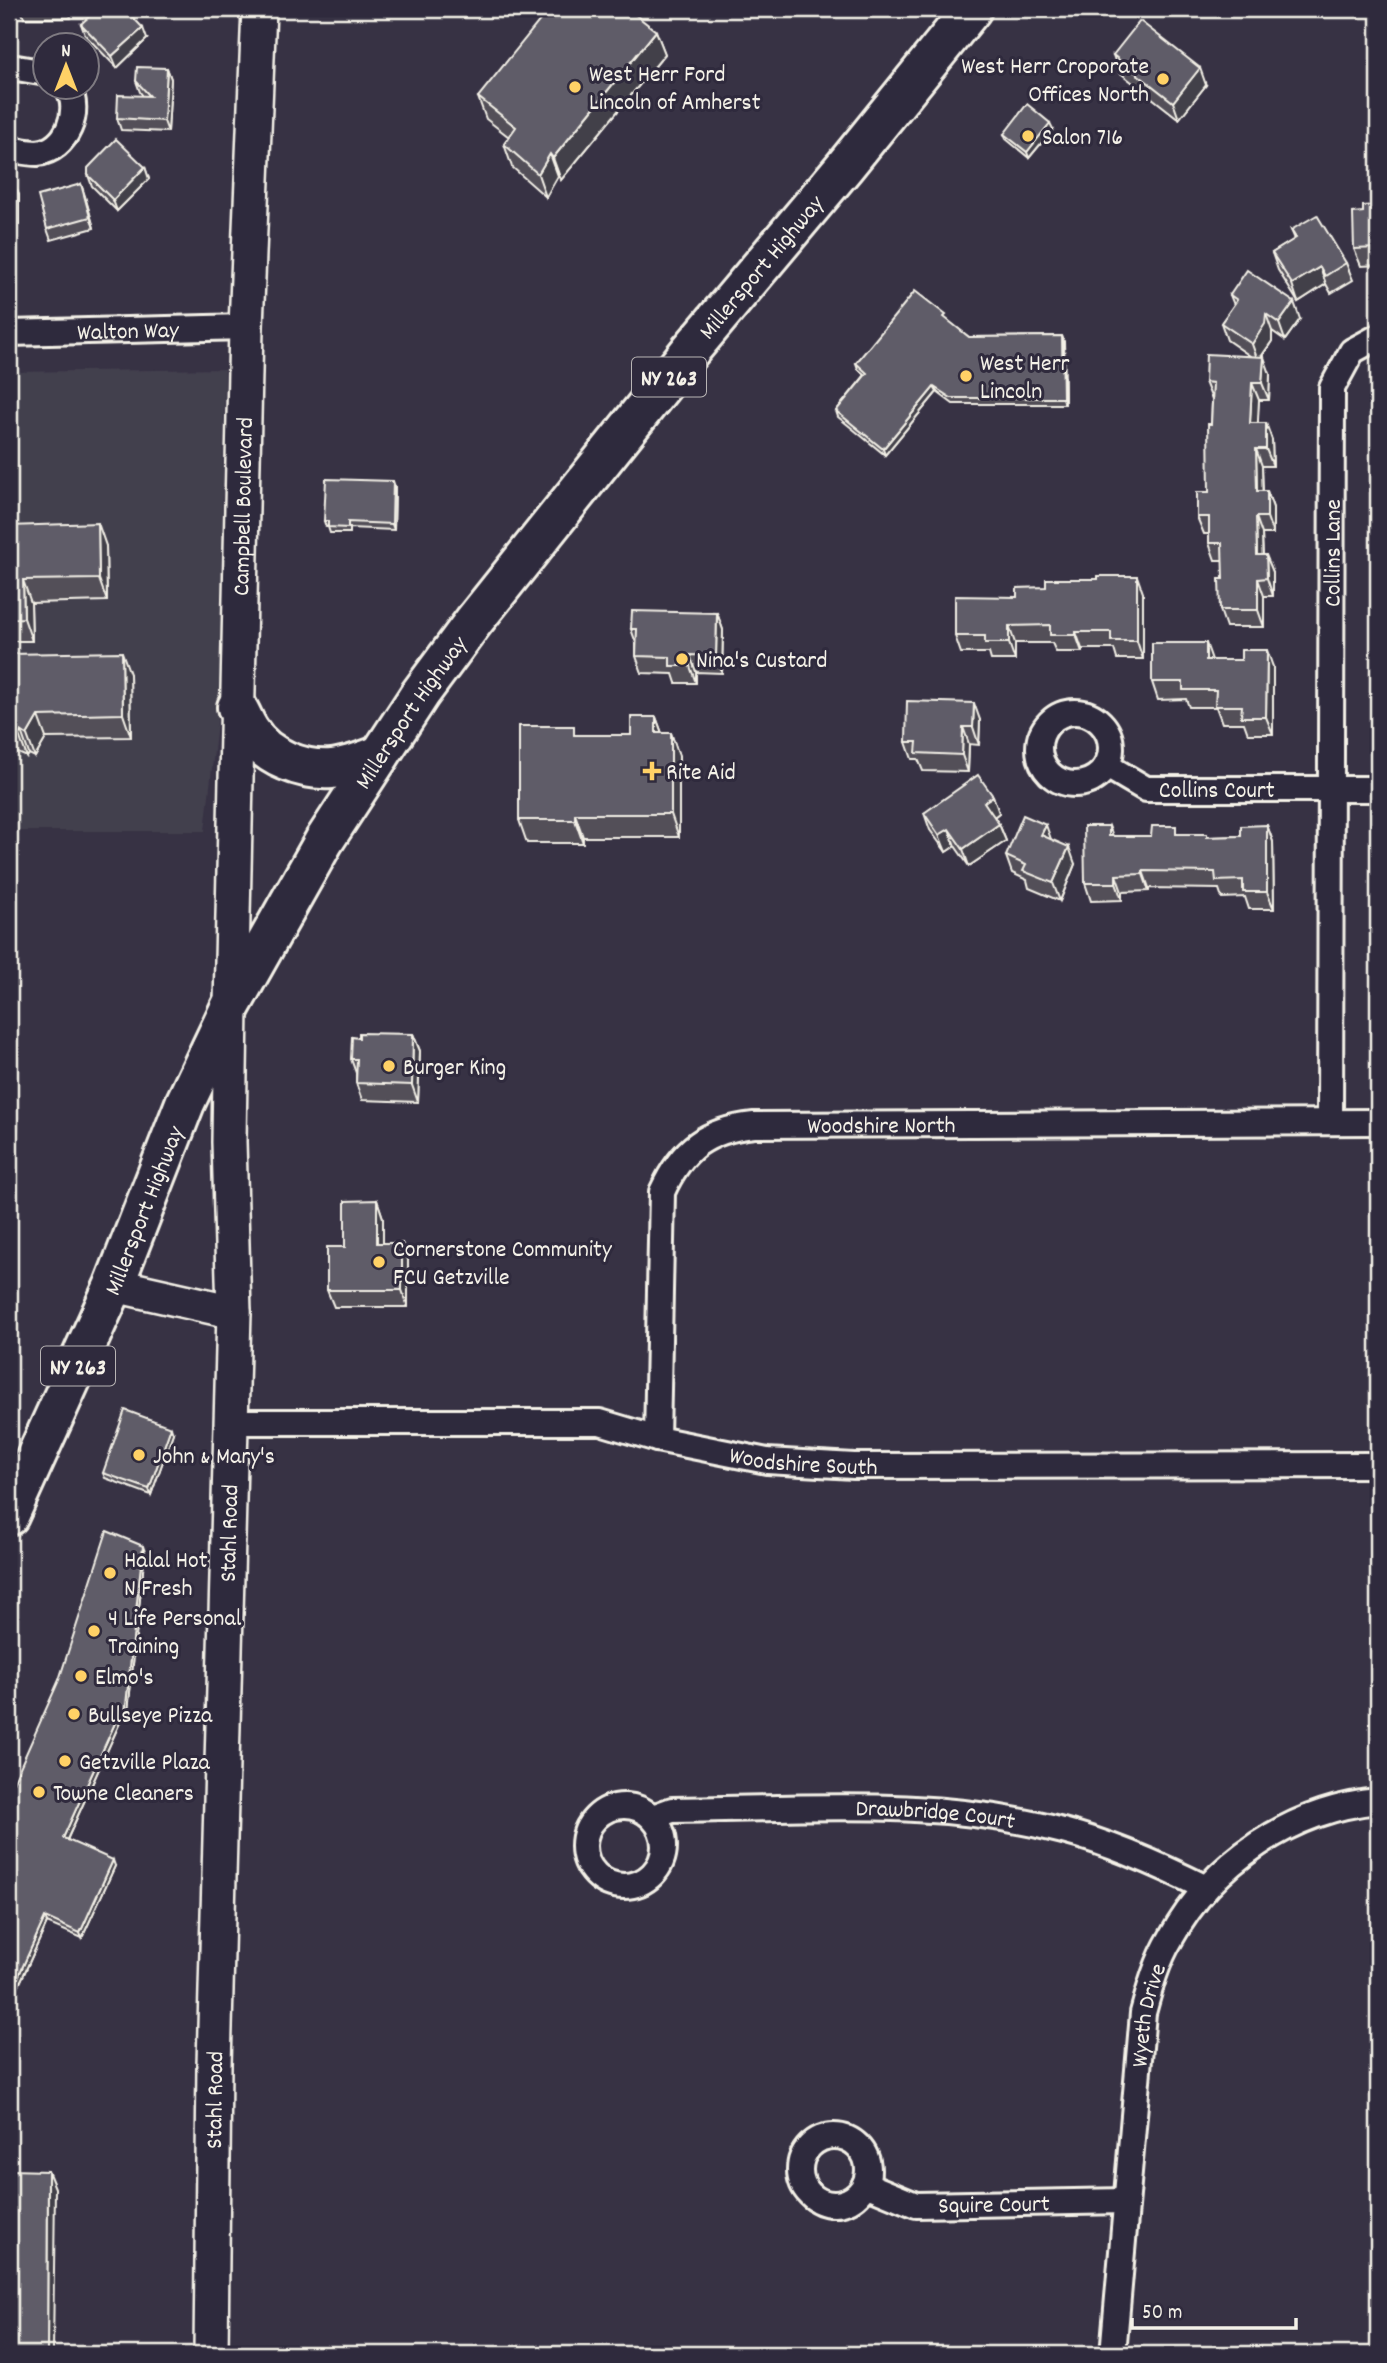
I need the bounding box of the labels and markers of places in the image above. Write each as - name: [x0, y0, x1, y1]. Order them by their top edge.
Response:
- place label: West Herr Croporate Offices North: [961, 51, 1149, 113]
- place label: West Herr Ford Lincoln of Amherst: [589, 59, 761, 121]
- marker: West Herr Croporate Offices North: [1155, 71, 1171, 87]
- marker: West Herr Ford Lincoln of Amherst: [567, 79, 583, 95]
- place label: Salon 716: [1042, 122, 1123, 156]
- marker: Salon 716: [1020, 128, 1036, 144]
- place label: West Herr Lincoln: [980, 348, 1070, 410]
- marker: West Herr Lincoln: [958, 368, 974, 384]
- place label: Nina's Custard: [696, 645, 828, 679]
- marker: Nina's Custard: [674, 651, 690, 667]
- place label: Rite Aid: [666, 757, 736, 791]
- marker: Rite Aid: [644, 763, 660, 779]
- place label: Burger King: [403, 1052, 506, 1086]
- marker: Burger King: [381, 1058, 397, 1074]
- place label: Cornerstone Community FCU Getzville: [393, 1234, 613, 1296]
- marker: Cornerstone Community FCU Getzville: [371, 1254, 387, 1270]
- place label: John & Mary's: [153, 1441, 275, 1475]
- marker: John & Mary's: [131, 1447, 147, 1463]
- place label: Halal Hot N Fresh: [124, 1545, 208, 1607]
- marker: Halal Hot N Fresh: [102, 1565, 118, 1581]
- place label: 4 Life Personal Training: [108, 1603, 242, 1665]
- marker: 4 Life Personal Training: [86, 1623, 102, 1639]
- place label: Elmo's: [95, 1662, 154, 1696]
- marker: Elmo's: [73, 1668, 89, 1684]
- place label: Bullseye Pizza: [88, 1700, 213, 1734]
- marker: Bullseye Pizza: [66, 1706, 82, 1722]
- place label: Getzville Plaza: [79, 1747, 211, 1781]
- marker: Getzville Plaza: [57, 1753, 73, 1769]
- place label: Towne Cleaners: [53, 1778, 194, 1812]
- marker: Towne Cleaners: [31, 1784, 47, 1800]

